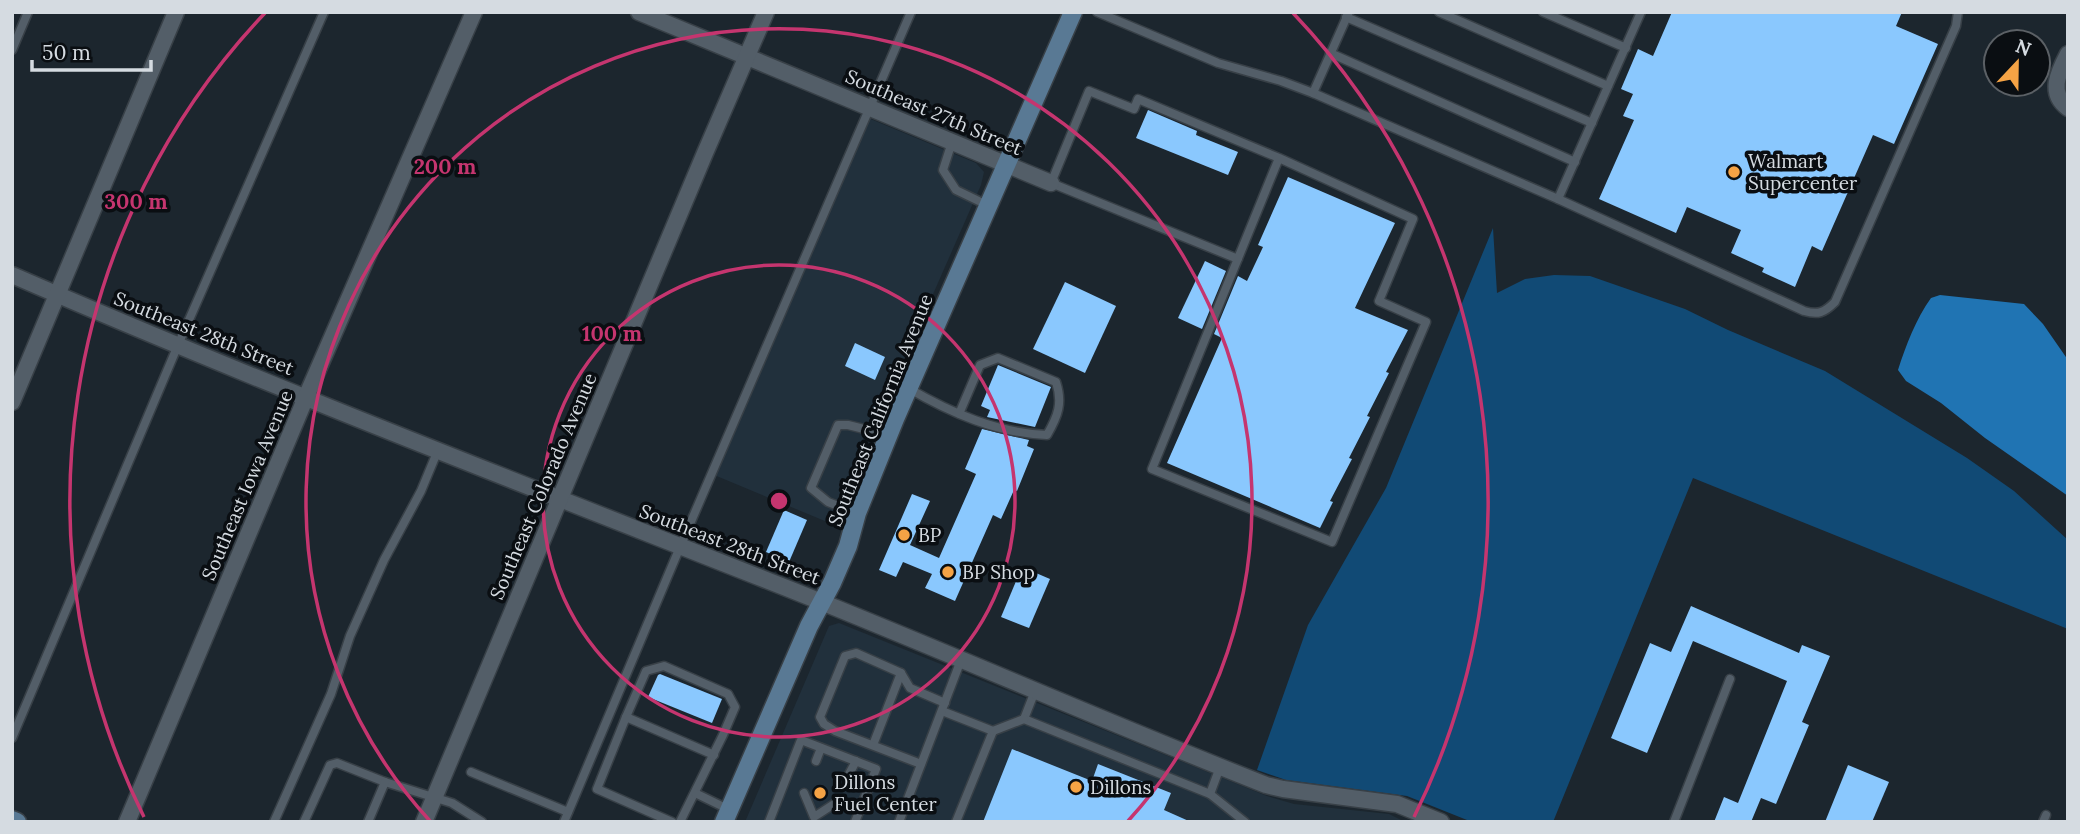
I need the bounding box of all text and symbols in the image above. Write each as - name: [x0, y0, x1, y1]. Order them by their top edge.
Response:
- scale bar: [32, 28, 150, 72]
- north arrow: [1982, 28, 2052, 98]
- text: N: [2012, 33, 2035, 61]
- text: 50 m: [42, 39, 91, 66]
- street label: Southeast 27th Street: [842, 64, 1027, 160]
- place label: Walmart Supercenter: [1748, 149, 1858, 195]
- text: 200 m: [414, 153, 476, 180]
- marker: Walmart Supercenter: [1726, 164, 1742, 180]
- text: 300 m: [104, 188, 168, 215]
- street label: Southeast 28th Street: [111, 286, 298, 380]
- street label: Southeast California Avenue: [822, 290, 938, 530]
- text: 100 m: [582, 320, 642, 347]
- street label: Southeast Colorado Avenue: [484, 369, 602, 603]
- street label: Southeast Iowa Avenue: [196, 386, 298, 584]
- centre of rings: [767, 489, 791, 513]
- street label: Southeast 28th Street: [636, 498, 824, 590]
- place label: BP: [918, 523, 942, 547]
- marker: BP: [896, 527, 912, 543]
- place label: BP Shop: [962, 560, 1035, 584]
- marker: BP Shop: [940, 564, 956, 580]
- place label: Dillons Fuel Center: [834, 770, 938, 816]
- place label: Dillons: [1090, 775, 1151, 799]
- marker: Dillons: [1068, 779, 1084, 795]
- marker: Dillons Fuel Center: [812, 785, 828, 801]

